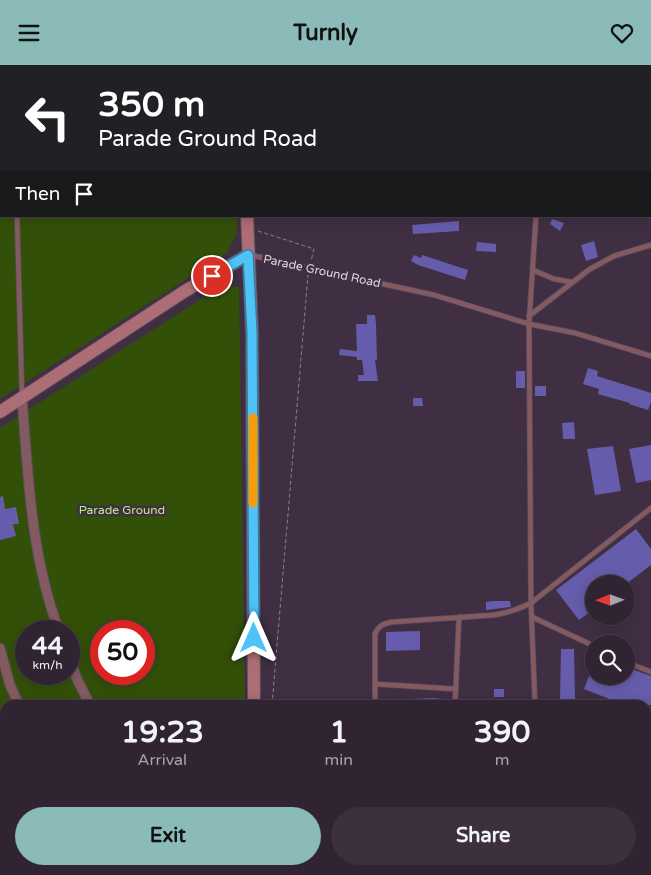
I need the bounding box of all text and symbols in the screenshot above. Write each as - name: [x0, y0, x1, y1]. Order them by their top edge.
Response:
- icon: menu: [15, 19, 43, 47]
- icon: heart: [608, 19, 636, 47]
- text: Turnly: [293, 20, 358, 46]
- text: 350 m: [98, 84, 205, 126]
- icon: left: [15, 85, 80, 150]
- text: Parade Ground Road: [98, 126, 317, 152]
- icon: arrive: [70, 180, 98, 208]
- text: Then: [15, 183, 60, 205]
- street label: Parade Ground Road: [262, 252, 382, 290]
- pin: [191, 255, 233, 297]
- icon: arrive: [198, 262, 226, 290]
- park label: Parade Ground: [79, 503, 165, 517]
- north arrow: [585, 575, 635, 625]
- map controls: [585, 575, 635, 685]
- position arrow: [227, 611, 279, 663]
- speed limit sign: 50: [90, 620, 155, 685]
- text: 44: [32, 631, 63, 661]
- button: search: [585, 635, 635, 685]
- text: km/h: [32, 658, 63, 672]
- text: 19:23: [121, 714, 204, 751]
- text: 1: [329, 714, 348, 751]
- text: 390: [474, 714, 530, 751]
- text: Arrival: [138, 750, 187, 770]
- text: min: [325, 750, 353, 770]
- text: m: [495, 750, 509, 770]
- button: Exit: [15, 807, 321, 865]
- button: Share: [331, 807, 636, 865]

